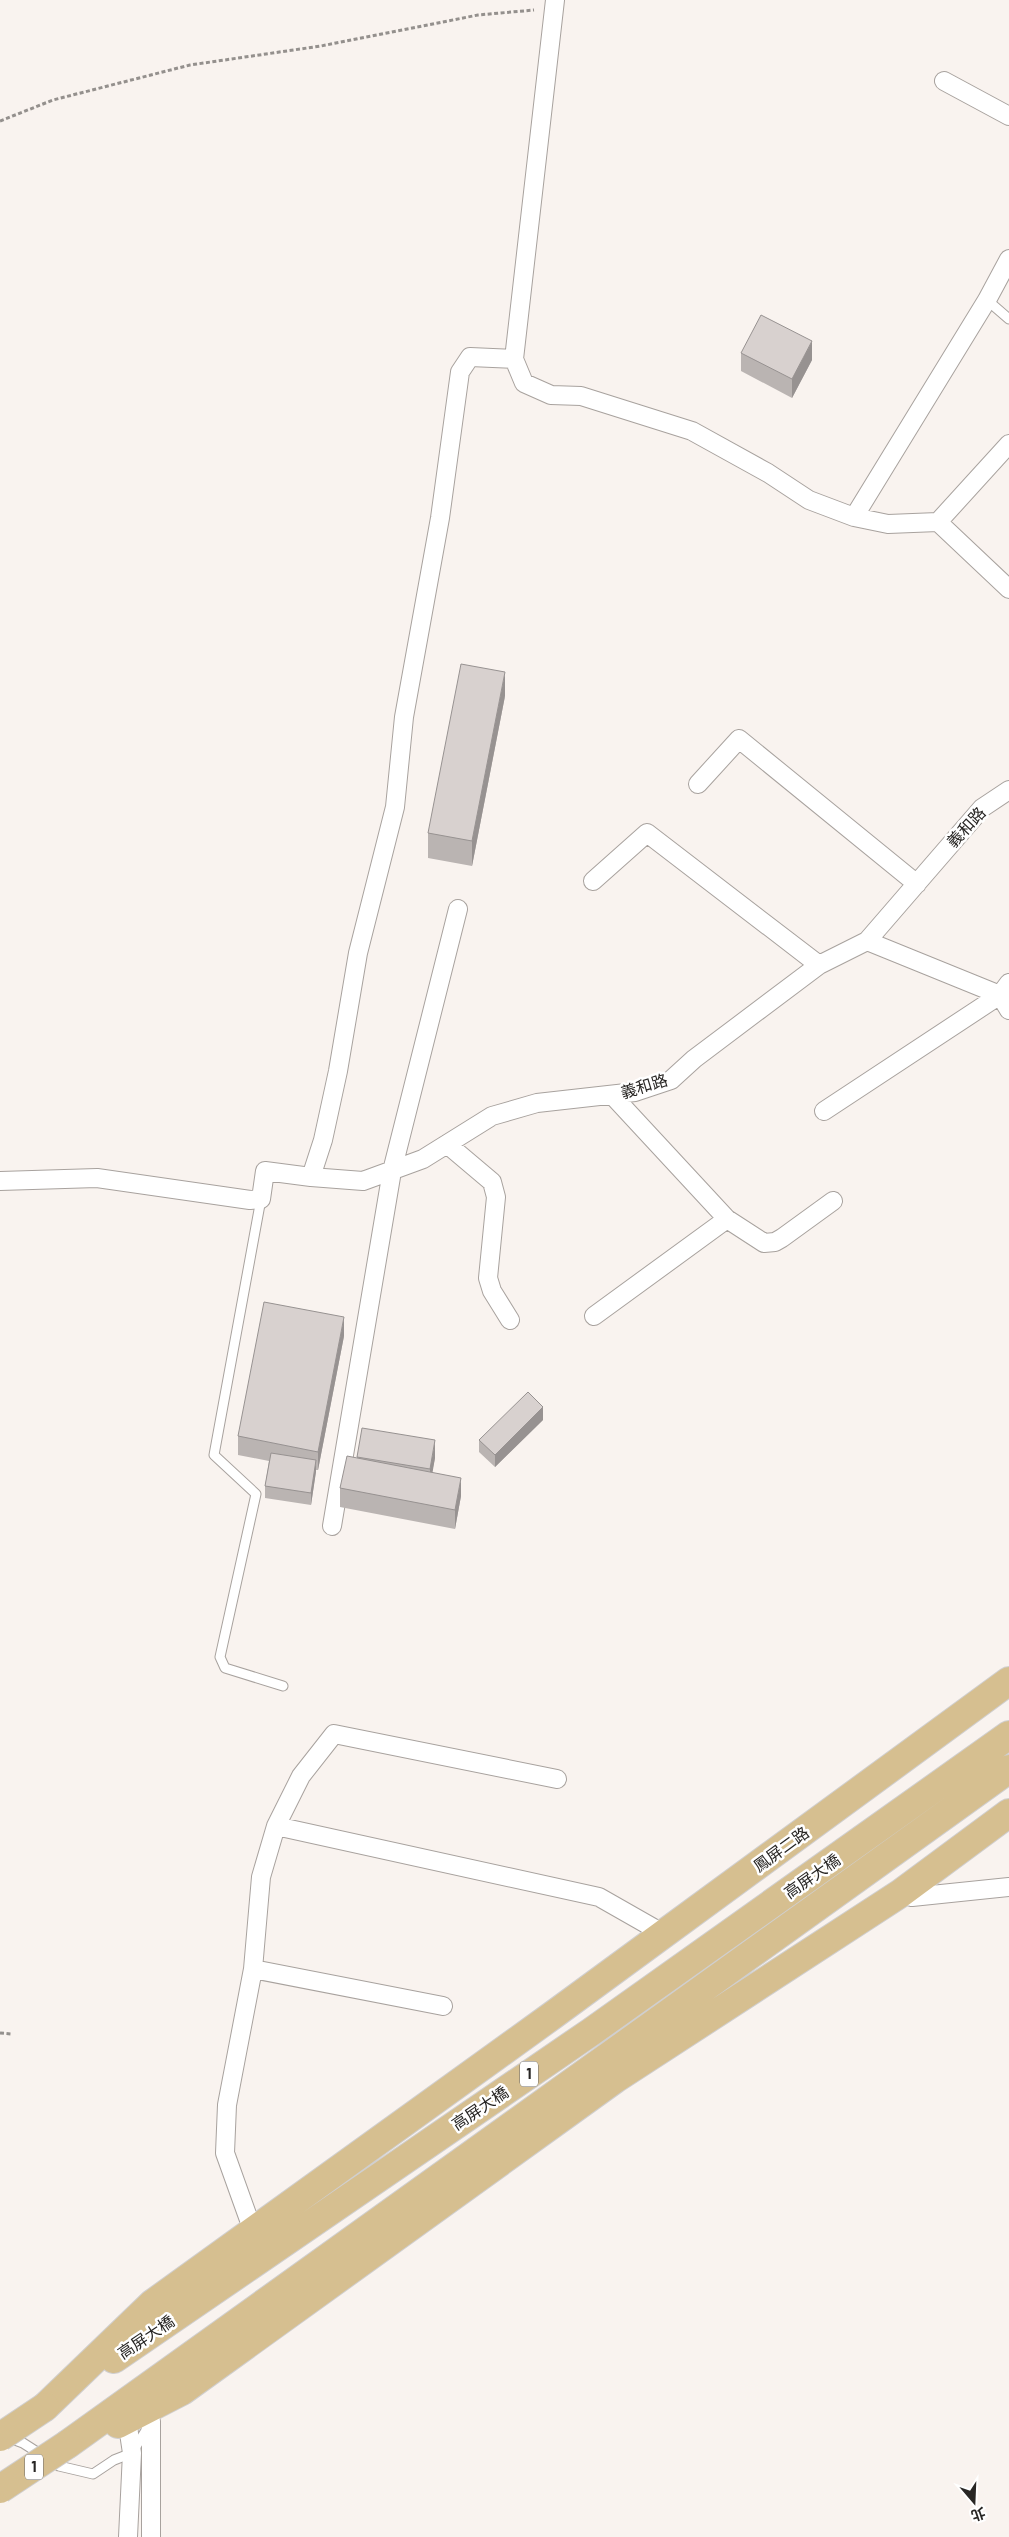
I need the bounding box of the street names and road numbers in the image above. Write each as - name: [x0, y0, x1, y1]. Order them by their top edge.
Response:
- street label: 義和路: [942, 803, 989, 851]
- street label: 義和路: [618, 1069, 670, 1102]
- street label: 鳳屏二路: [749, 1822, 812, 1875]
- street label: 高屏大橋: [780, 1849, 843, 1902]
- road number: 1: [520, 2062, 538, 2086]
- street label: 高屏大橋: [448, 2082, 512, 2133]
- street label: 高屏大橋: [114, 2311, 178, 2362]
- road number: 1: [25, 2454, 43, 2480]

